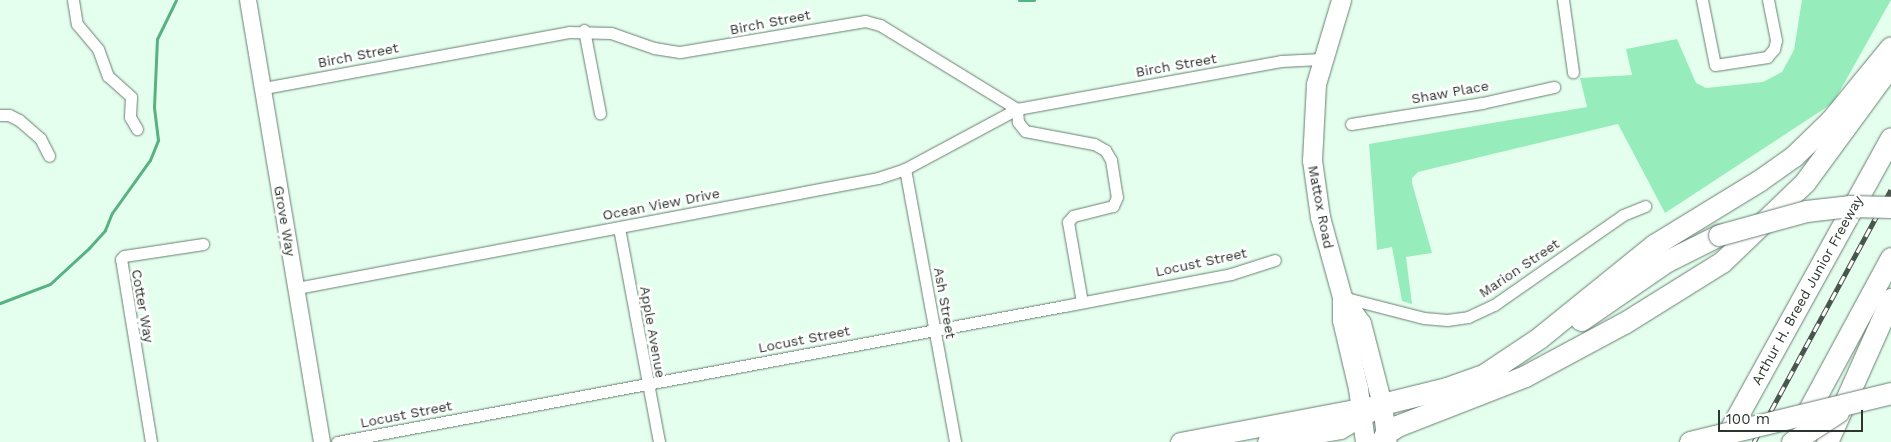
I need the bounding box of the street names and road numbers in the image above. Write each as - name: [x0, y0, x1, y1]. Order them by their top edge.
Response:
- street label: Birch Street: [728, 6, 812, 38]
- street label: Birch Street: [316, 39, 400, 71]
- street label: Birch Street: [1134, 50, 1218, 80]
- street label: Shaw Place: [1410, 77, 1490, 107]
- street label: Mattox Road: [1305, 164, 1337, 250]
- street label: Grove Way: [270, 184, 300, 258]
- street label: Ocean View Drive: [601, 184, 721, 224]
- street label: Arthur H. Breed Junior Freeway: [1748, 192, 1866, 388]
- street label: Marion Street: [1476, 235, 1562, 301]
- street label: Locust Street: [1154, 244, 1248, 280]
- street label: Ash Street: [930, 266, 960, 340]
- street label: Cotter Way: [128, 268, 158, 344]
- street label: Apple Avenue: [637, 285, 669, 379]
- street label: Locust Street: [757, 322, 851, 356]
- street label: Locust Street: [359, 397, 453, 431]

